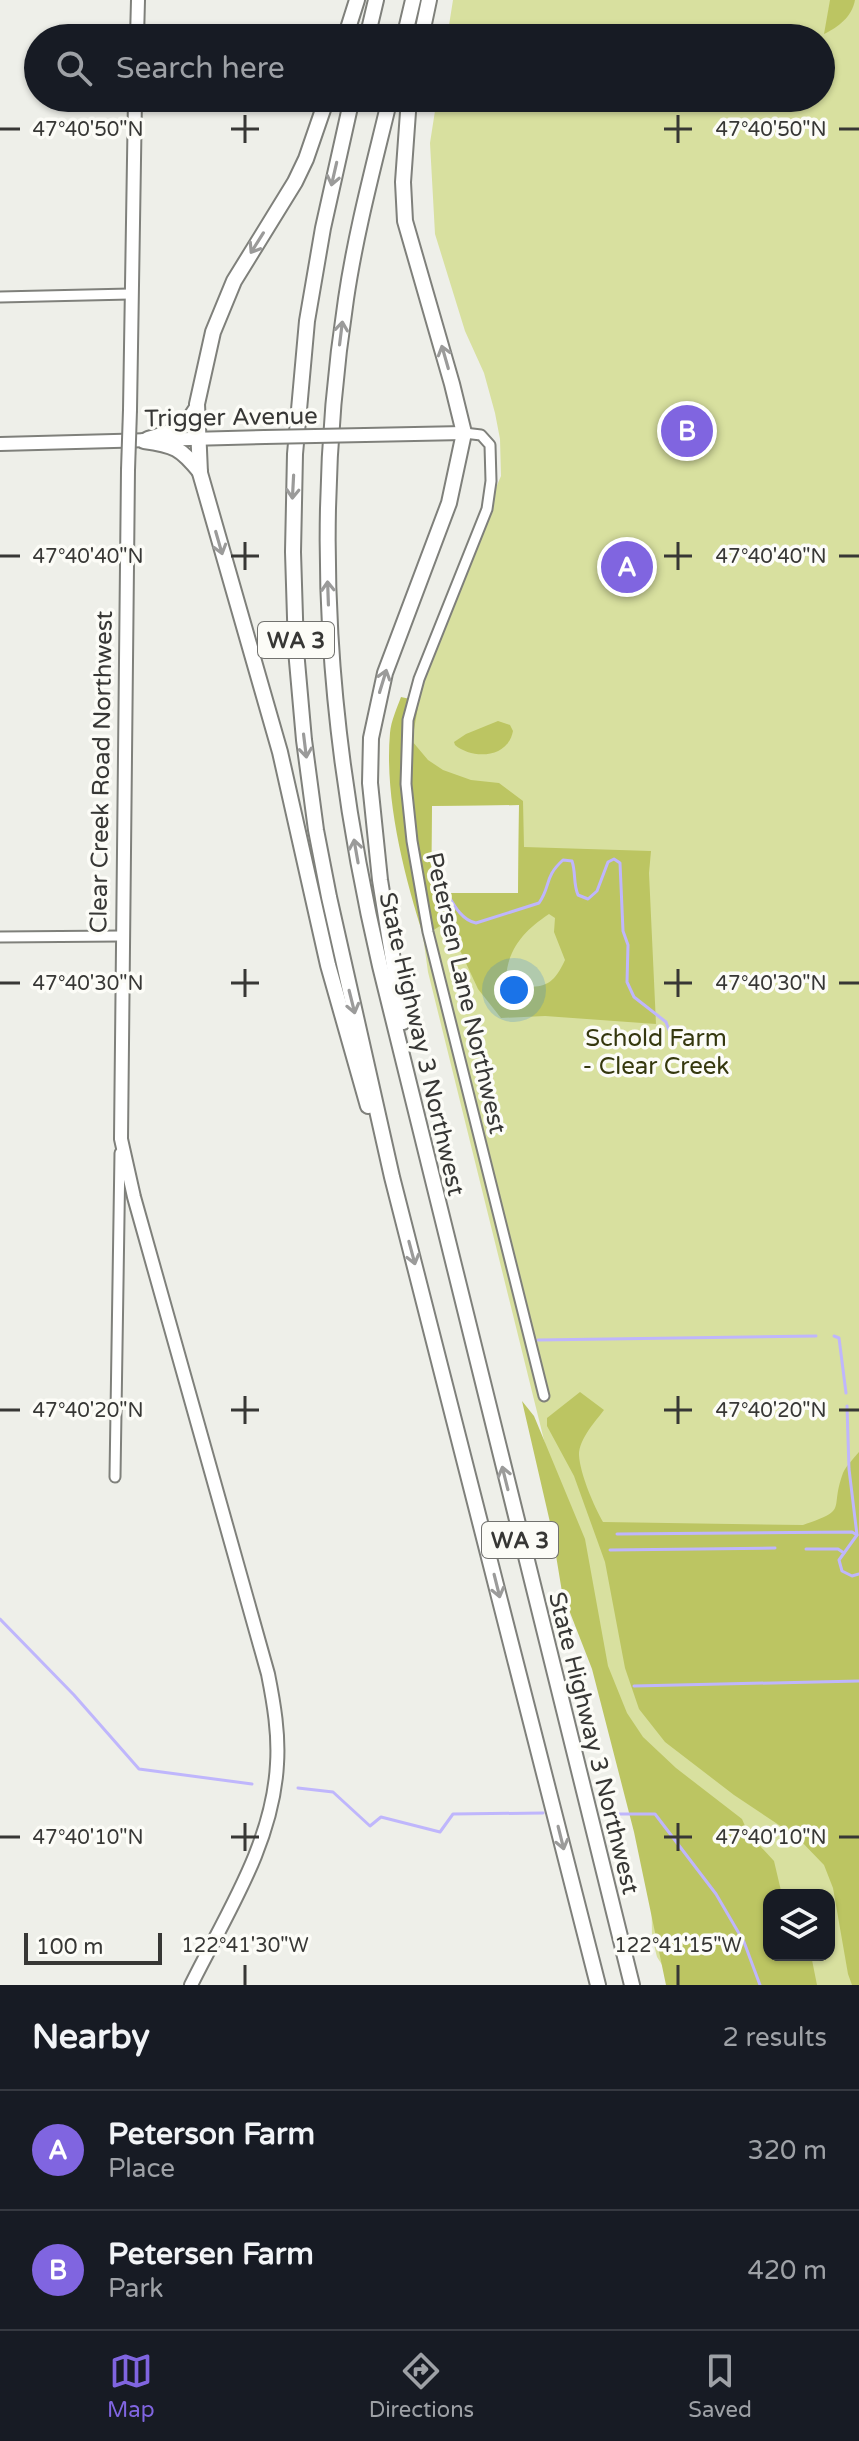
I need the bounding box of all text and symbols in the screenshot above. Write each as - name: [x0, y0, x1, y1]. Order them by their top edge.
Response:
- search box: [24, 24, 835, 112]
- icon: search: [52, 46, 96, 90]
- text: Search here: [116, 50, 285, 87]
- text: 47°40'50"N: [32, 118, 144, 142]
- text: 47°40'50"N: [715, 118, 827, 142]
- one-way arrow: [326, 161, 341, 186]
- one-way arrow: [249, 231, 265, 254]
- one-way arrow: [334, 320, 349, 347]
- one-way arrow: [437, 345, 452, 371]
- street label: Trigger Avenue: [144, 401, 318, 434]
- pin: B: [661, 401, 713, 461]
- one-way arrow: [285, 473, 300, 500]
- one-way arrow: [212, 529, 227, 555]
- pin: A: [601, 537, 653, 597]
- text: 47°40'40"N: [32, 545, 144, 569]
- text: 47°40'40"N: [715, 545, 827, 569]
- one-way arrow: [321, 580, 336, 607]
- street label: Clear Creek Road Northwest: [84, 610, 119, 934]
- road number: WA 3: [258, 622, 334, 658]
- one-way arrow: [377, 668, 392, 693]
- one-way arrow: [297, 732, 312, 759]
- one-way arrow: [347, 839, 362, 864]
- street label: Petersen Lane Northwest: [419, 849, 512, 1137]
- street label: State Highway 3 Northwest: [372, 889, 471, 1199]
- your location: [494, 970, 534, 1010]
- text: 47°40'30"N: [32, 972, 144, 996]
- text: 47°40'30"N: [715, 972, 827, 996]
- one-way arrow: [346, 988, 361, 1014]
- park label: Schold Farm - Clear Creek: [583, 1024, 729, 1081]
- one-way arrow: [405, 1239, 420, 1265]
- text: 47°40'20"N: [32, 1399, 144, 1423]
- text: 47°40'20"N: [715, 1399, 827, 1423]
- one-way arrow: [497, 1465, 512, 1491]
- road number: WA 3: [482, 1522, 558, 1558]
- one-way arrow: [491, 1572, 506, 1598]
- street label: State Highway 3 Northwest: [542, 1589, 645, 1897]
- one-way arrow: [554, 1825, 569, 1850]
- text: 47°40'10"N: [32, 1826, 144, 1850]
- text: 47°40'10"N: [715, 1826, 827, 1850]
- map controls: [763, 1889, 835, 1961]
- button: layers: [763, 1889, 835, 1961]
- scale bar: [24, 1929, 162, 1965]
- text: 100 m: [36, 1934, 103, 1960]
- text: 122°41'30"W: [181, 1934, 309, 1958]
- text: 122°41'15"W: [614, 1934, 742, 1958]
- text: Nearby: [32, 2017, 150, 2058]
- text: 2 results: [722, 2022, 827, 2053]
- text: Peterson Farm: [108, 2116, 315, 2153]
- text: A: [48, 2135, 68, 2166]
- text: 320 m: [747, 2135, 827, 2166]
- text: Place: [108, 2153, 175, 2184]
- text: Petersen Farm: [108, 2236, 314, 2273]
- text: B: [49, 2255, 67, 2286]
- text: 420 m: [747, 2255, 827, 2286]
- text: Park: [108, 2273, 164, 2304]
- tab: Map: [107, 2349, 155, 2423]
- tab: Directions: [369, 2349, 474, 2423]
- tab: Saved: [688, 2349, 752, 2423]

